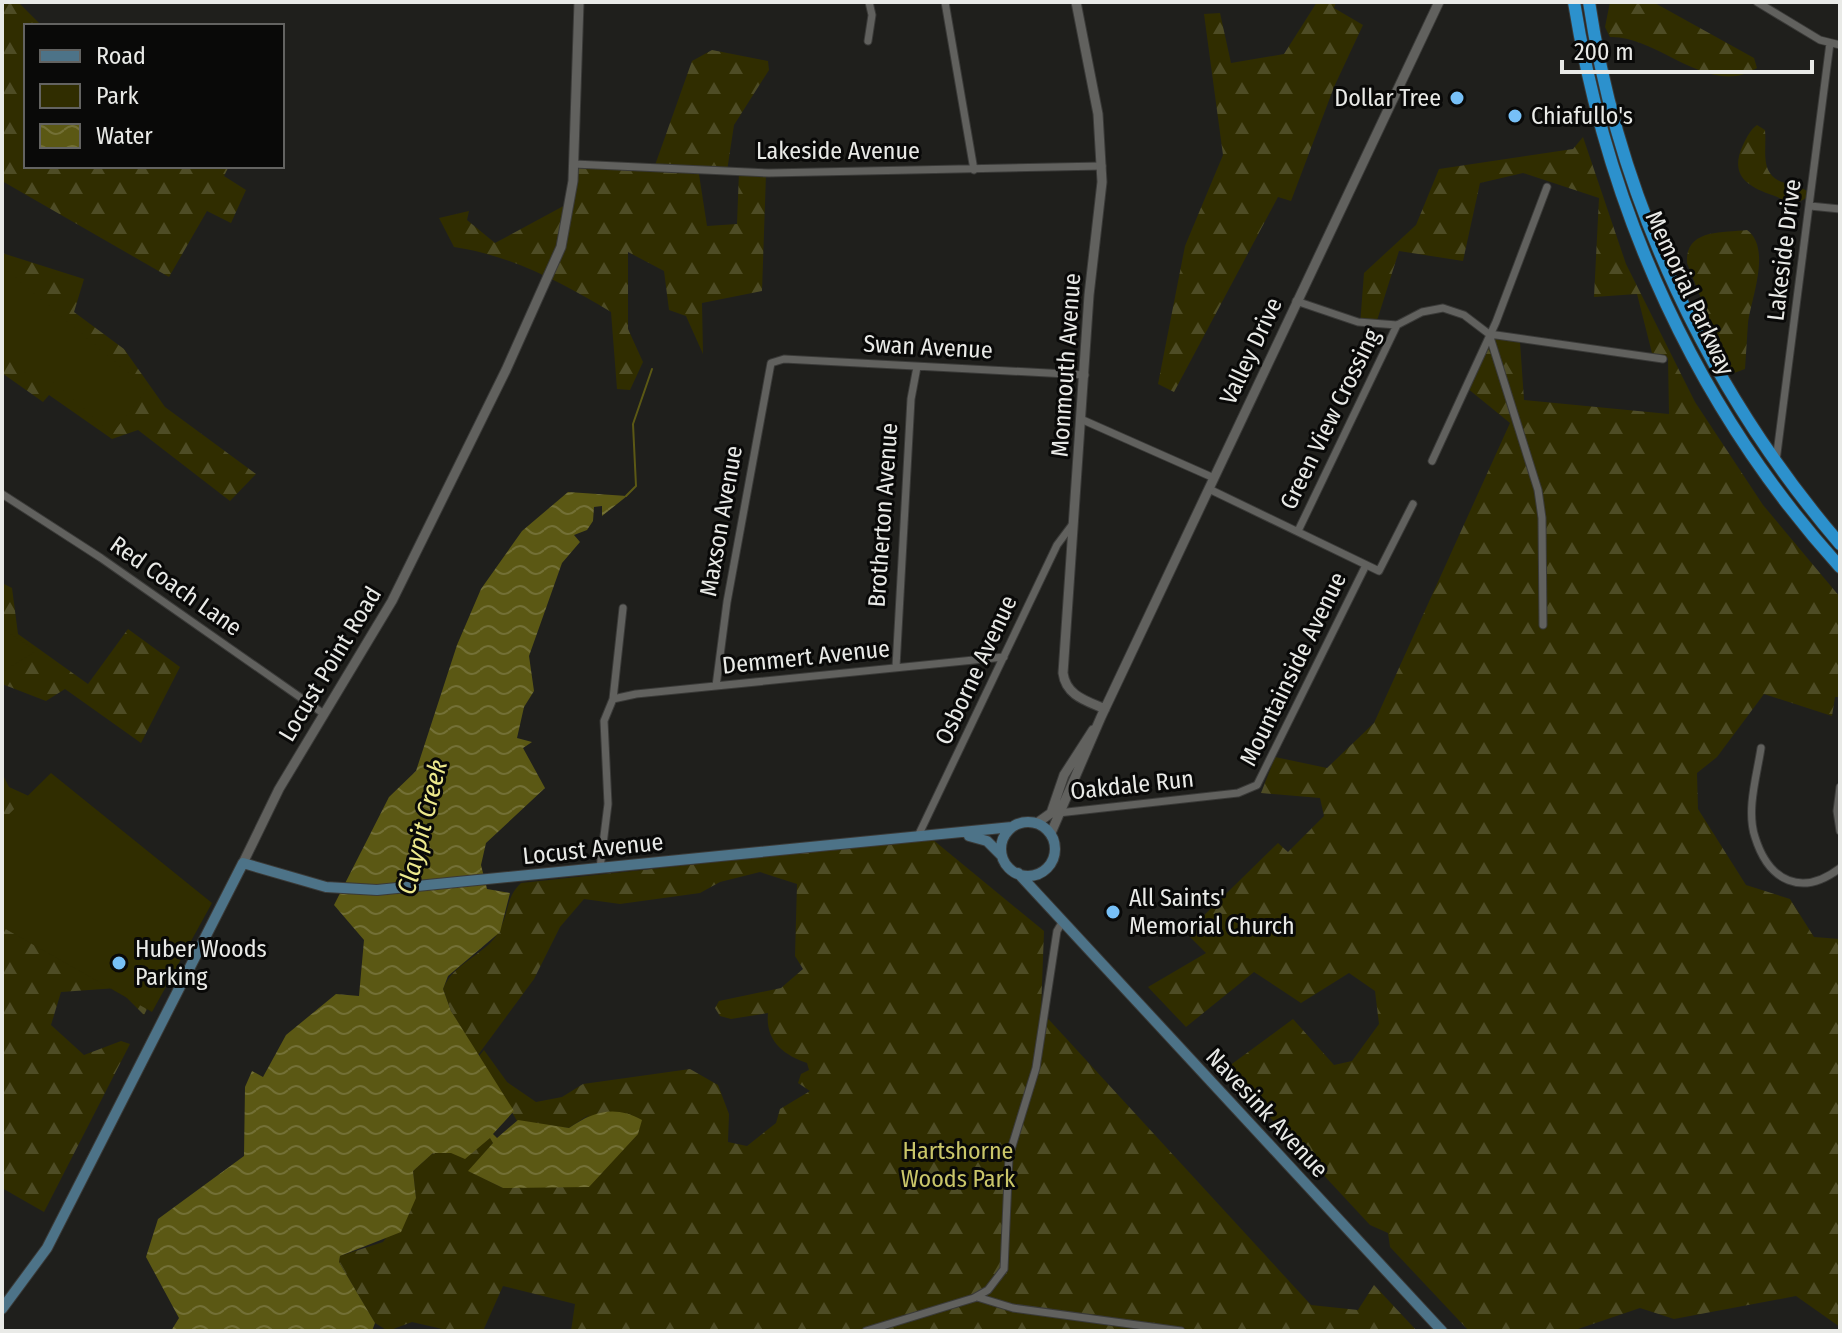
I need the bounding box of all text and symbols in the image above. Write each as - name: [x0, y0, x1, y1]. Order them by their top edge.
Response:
- legend: [24, 24, 284, 168]
- scale bar: [1562, 24, 1812, 74]
- text: 200 m: [1574, 38, 1634, 66]
- text: Road: [96, 42, 146, 70]
- text: Park: [96, 82, 139, 110]
- place label: Dollar Tree: [1334, 84, 1441, 112]
- marker: Dollar Tree: [1448, 89, 1466, 107]
- place label: Chiafullo's: [1531, 102, 1633, 130]
- marker: Chiafullo's: [1506, 107, 1524, 125]
- text: Water: [96, 122, 153, 150]
- street label: Lakeside Avenue: [756, 137, 920, 165]
- street label: Lakeside Drive: [1761, 178, 1807, 322]
- street label: Memorial Parkway: [1640, 206, 1740, 380]
- street label: Monmouth Avenue: [1046, 272, 1086, 458]
- street label: Valley Drive: [1214, 293, 1288, 409]
- street label: Green View Crossing: [1274, 324, 1386, 514]
- street label: Swan Avenue: [863, 330, 993, 364]
- street label: Brotherton Avenue: [863, 422, 903, 608]
- street label: Maxson Avenue: [694, 443, 748, 599]
- street label: Red Coach Lane: [105, 530, 247, 642]
- street label: Mountainside Avenue: [1234, 568, 1352, 770]
- street label: Locust Point Road: [273, 582, 387, 746]
- street label: Osborne Avenue: [929, 591, 1023, 749]
- street label: Demmert Avenue: [721, 634, 891, 680]
- water label: Claypit Creek: [391, 756, 454, 898]
- street label: Oakdale Run: [1069, 765, 1195, 805]
- street label: Locust Avenue: [521, 828, 665, 870]
- place label: All Saints' Memorial Church: [1129, 884, 1295, 940]
- marker: All Saints' Memorial Church: [1104, 903, 1122, 921]
- place label: Huber Woods Parking: [135, 935, 267, 991]
- marker: Huber Woods Parking: [110, 954, 128, 972]
- street label: Navesink Avenue: [1200, 1043, 1334, 1183]
- park label: Hartshorne Woods Park: [901, 1137, 1016, 1193]

